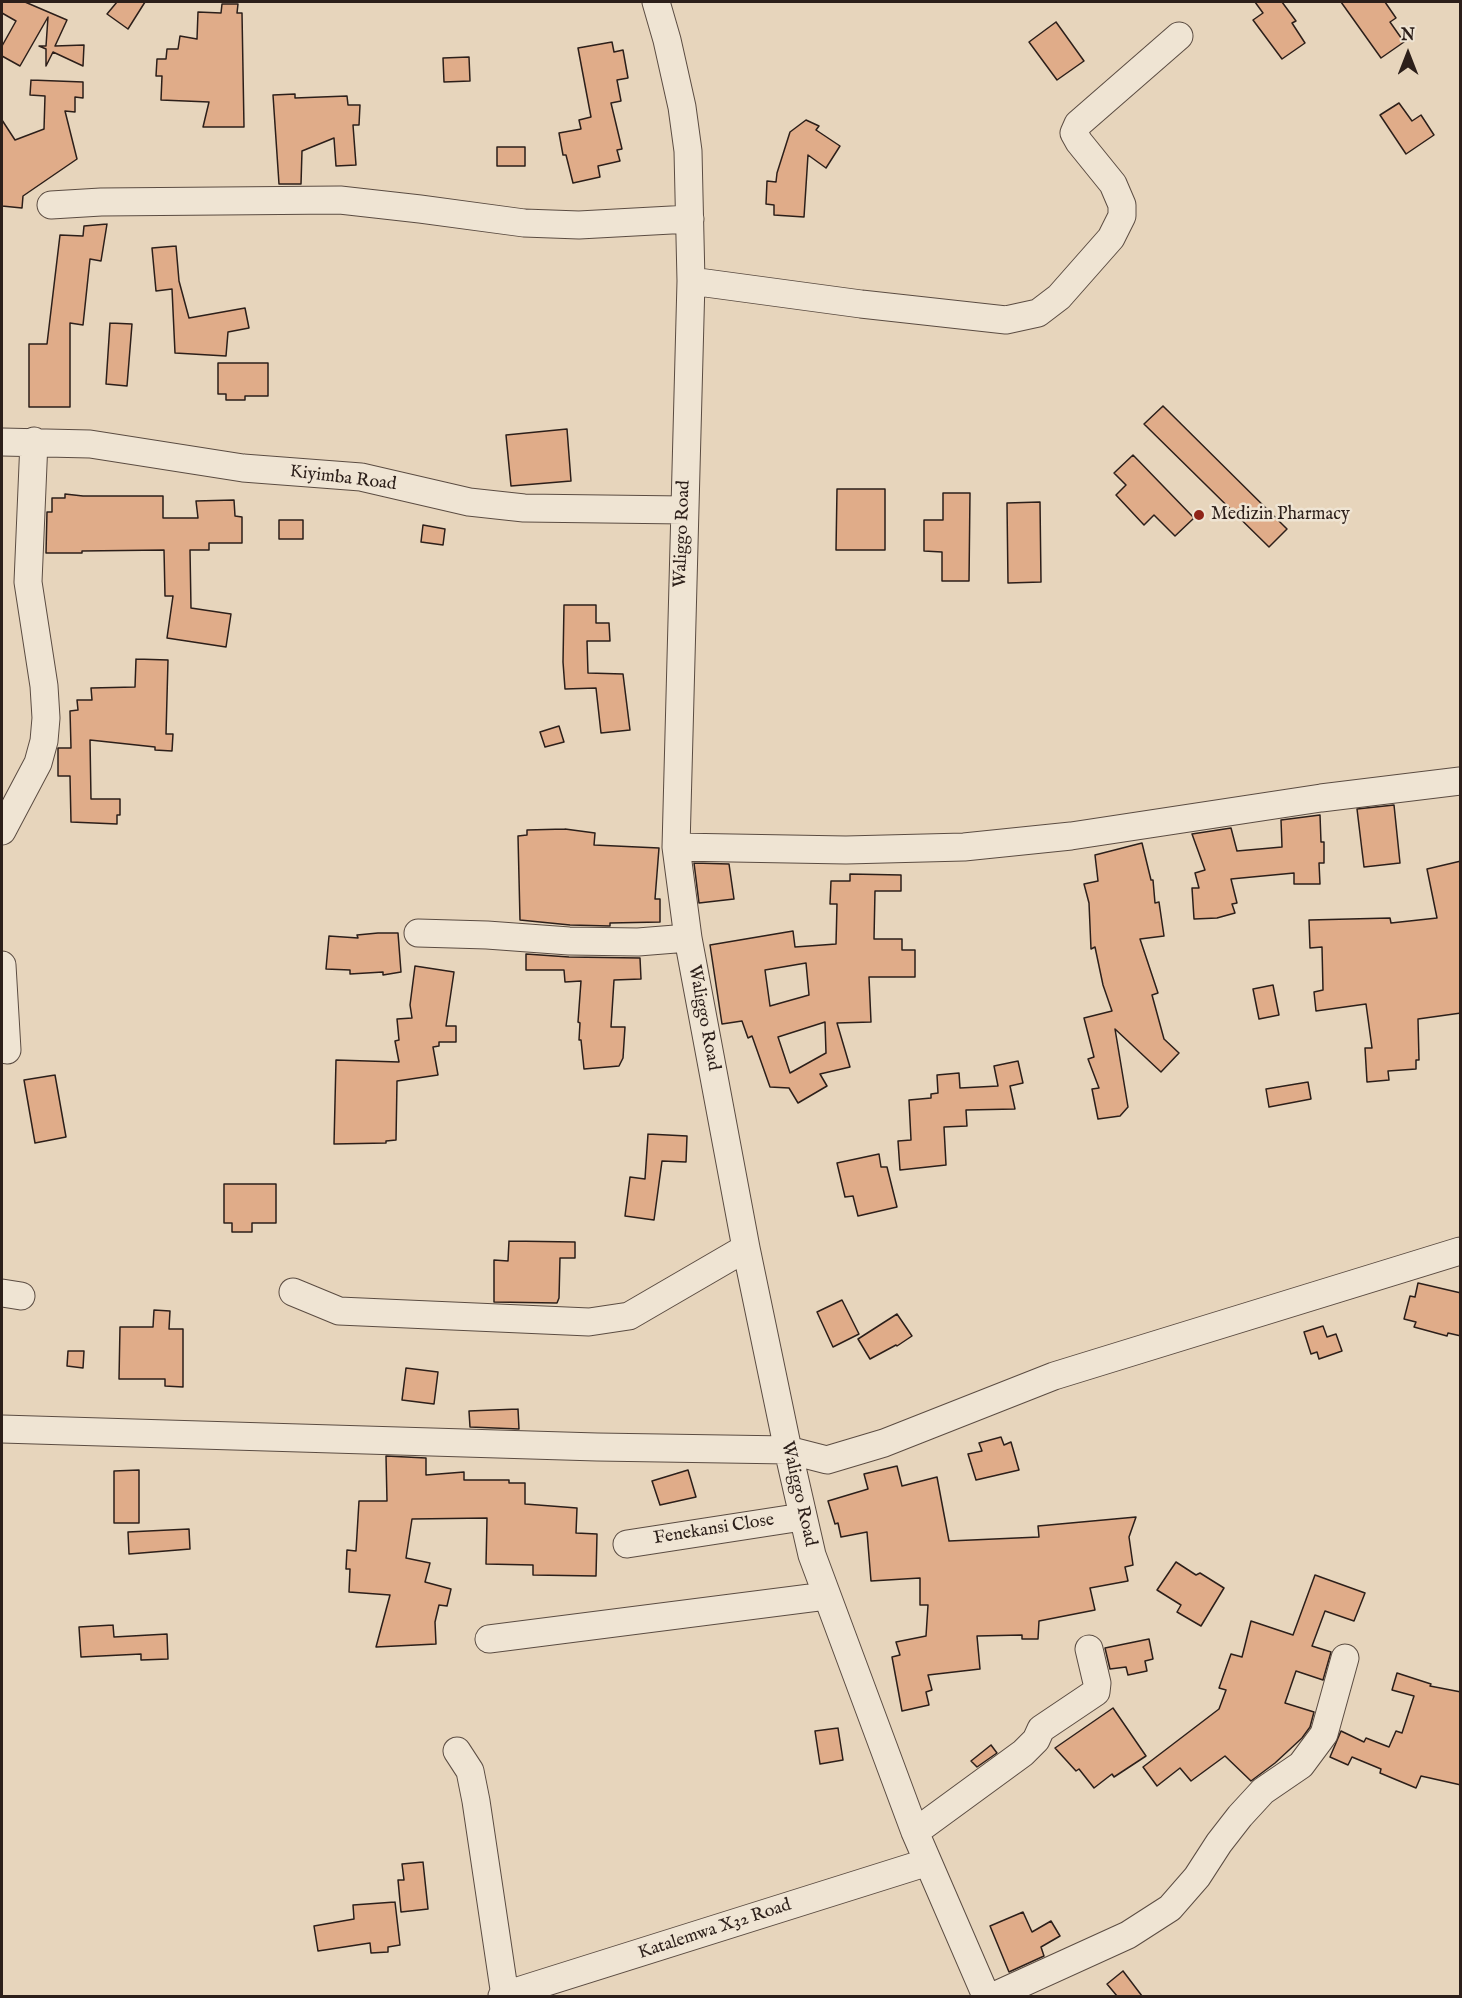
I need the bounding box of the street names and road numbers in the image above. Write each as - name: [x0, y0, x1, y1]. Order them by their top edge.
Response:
- street label: Kiyimba Road: [288, 462, 398, 496]
- street label: Waliggo Road: [670, 480, 696, 588]
- street label: Waliggo Road: [682, 963, 724, 1073]
- street label: Waliggo Road: [775, 1439, 821, 1549]
- street label: Fenekansi Close: [652, 1510, 776, 1550]
- street label: Katalemwa X32 Road: [636, 1895, 794, 1965]

